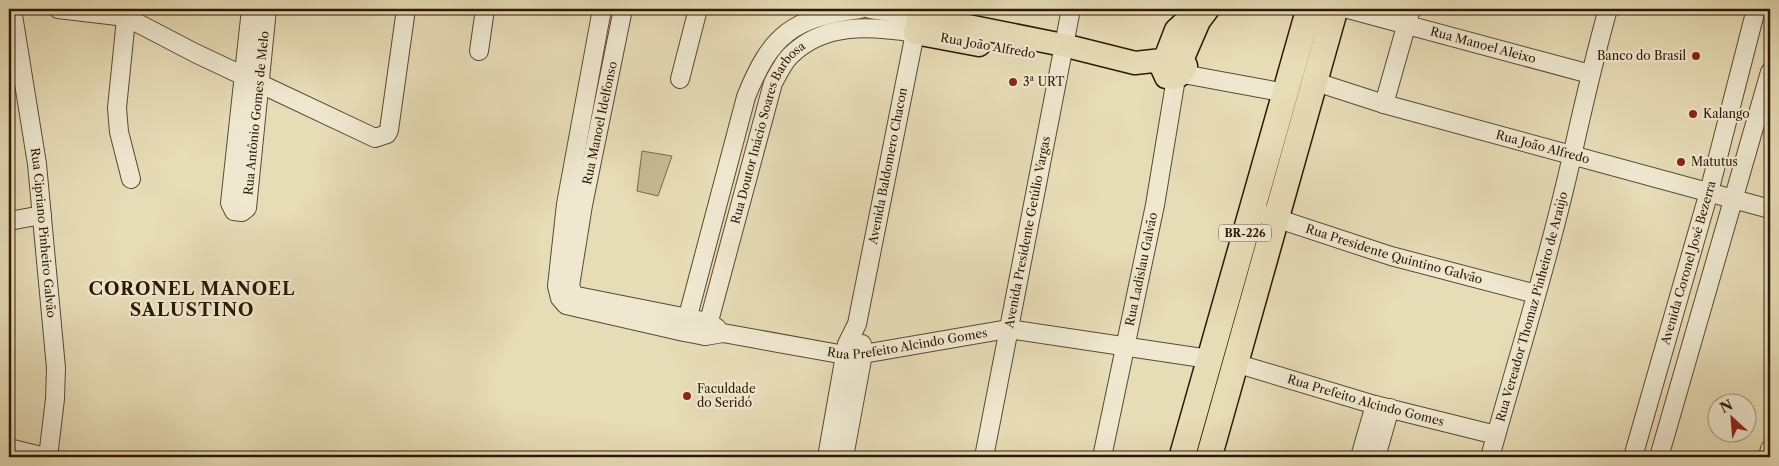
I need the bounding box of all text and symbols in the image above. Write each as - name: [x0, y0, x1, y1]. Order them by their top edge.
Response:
- street label: Rua Manoel Aleixo: [1429, 23, 1538, 66]
- street label: Rua Antônio Gomes de Melo: [240, 30, 272, 196]
- street label: Rua João Alfredo: [939, 30, 1037, 61]
- street label: Rua Doutor Inácio Soares Barbosa: [727, 38, 808, 226]
- place label: Banco do Brasil: [1597, 48, 1686, 63]
- marker: Banco do Brasil: [1690, 50, 1702, 62]
- street label: Rua Manoel Idelfonso: [579, 60, 620, 186]
- place label: 3ª URT: [1023, 74, 1065, 89]
- marker: 3ª URT: [1007, 76, 1019, 88]
- street label: Avenida Baldomero Chacon: [865, 86, 910, 247]
- place label: Kalango: [1703, 106, 1750, 121]
- marker: Kalango: [1687, 108, 1699, 120]
- street label: Rua João Alfredo: [1494, 127, 1591, 167]
- street label: Avenida Presidente Getúlio Vargas: [1001, 135, 1053, 330]
- street label: Rua Cipriano Pinheiro Galvão: [27, 147, 59, 318]
- place label: Matutus: [1691, 154, 1738, 169]
- marker: Matutus: [1675, 156, 1687, 168]
- street label: Avenida Coronel José Bezerra: [1657, 178, 1719, 347]
- street label: Rua Vereador Thomaz Pinheiro de Araújo: [1492, 190, 1570, 423]
- street label: Rua Ladislau Galvão: [1122, 211, 1160, 327]
- street label: Rua Presidente Quintino Galvão: [1304, 221, 1484, 287]
- road number: BR-226: [1219, 224, 1271, 242]
- district label: CORONEL MANOEL SALUSTINO: [88, 278, 296, 321]
- street label: Rua Prefeito Alcindo Gomes: [826, 325, 988, 362]
- street label: Rua Prefeito Alcindo Gomes: [1286, 371, 1446, 429]
- place label: Faculdade do Seridó: [697, 381, 756, 410]
- marker: Faculdade do Seridó: [681, 390, 693, 402]
- north arrow: [1706, 394, 1756, 444]
- text: N: [1717, 396, 1736, 417]

